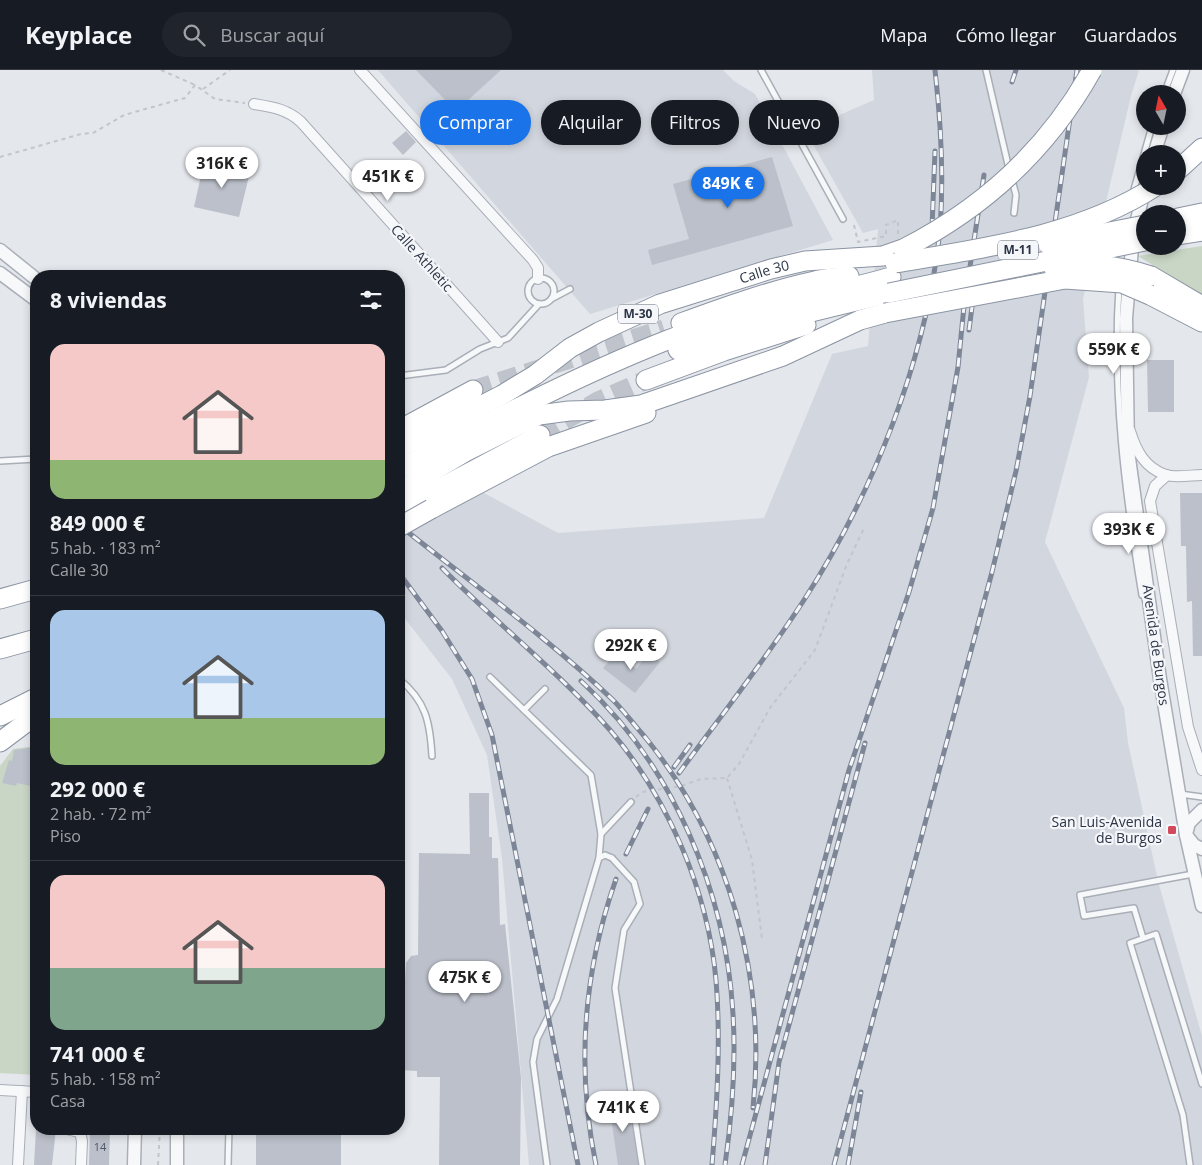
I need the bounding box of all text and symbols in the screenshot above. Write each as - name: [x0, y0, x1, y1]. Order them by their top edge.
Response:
- search box: [162, 12, 512, 57]
- text: Keyplace: [25, 18, 132, 51]
- icon: search: [180, 21, 208, 49]
- text: Buscar aquí: [220, 22, 324, 48]
- text: Mapa: [880, 23, 927, 47]
- text: Cómo llegar: [955, 23, 1056, 47]
- text: Guardados: [1084, 23, 1177, 47]
- north arrow: [1136, 85, 1186, 135]
- map controls: [1136, 85, 1186, 255]
- chip: Comprar: [420, 100, 531, 145]
- chip: Alquilar: [541, 100, 641, 145]
- chip: Filtros: [651, 100, 739, 145]
- chip: Nuevo: [749, 100, 839, 145]
- button: +: [1136, 145, 1186, 195]
- pin: 316K €: [181, 146, 263, 189]
- text: 316K €: [196, 152, 248, 174]
- pin: 451K €: [347, 160, 429, 202]
- text: 451K €: [362, 165, 414, 187]
- pin: 849K €: [687, 166, 769, 209]
- text: 849K €: [702, 172, 754, 194]
- button: −: [1136, 205, 1186, 255]
- street label: Calle Athletic: [387, 220, 458, 296]
- road number: M-11: [998, 240, 1038, 260]
- street label: Calle 30: [737, 255, 791, 287]
- text: 8 viviendas: [50, 286, 167, 314]
- icon: filters: [357, 286, 385, 314]
- road number: M-30: [618, 304, 658, 323]
- pin: 559K €: [1073, 332, 1155, 375]
- text: 559K €: [1088, 338, 1140, 360]
- icon: home: [173, 377, 263, 467]
- text: 849 000 €: [50, 509, 145, 537]
- pin: 393K €: [1088, 512, 1170, 555]
- text: 393K €: [1103, 518, 1155, 540]
- text: 5 hab. · 183 m²: [50, 537, 161, 559]
- text: Calle 30: [50, 559, 108, 581]
- street label: Avenida de Burgos: [1139, 583, 1174, 707]
- pin: 292K €: [590, 628, 672, 671]
- text: 292K €: [605, 634, 657, 656]
- icon: home: [173, 642, 263, 732]
- text: 292 000 €: [50, 775, 145, 803]
- text: 2 hab. · 72 m²: [50, 803, 151, 825]
- place label: San Luis-Avenida de Burgos: [1052, 812, 1162, 847]
- marker: San Luis-Avenida de Burgos: [1166, 824, 1178, 836]
- text: Piso: [50, 825, 81, 847]
- icon: home: [173, 907, 263, 997]
- pin: 475K €: [424, 960, 506, 1003]
- text: 475K €: [439, 966, 491, 988]
- text: 741 000 €: [50, 1040, 145, 1068]
- text: 5 hab. · 158 m²: [50, 1068, 161, 1090]
- text: Casa: [50, 1090, 85, 1112]
- pin: 741K €: [582, 1090, 664, 1133]
- text: 741K €: [597, 1096, 649, 1118]
- house number: 14: [94, 1139, 107, 1154]

